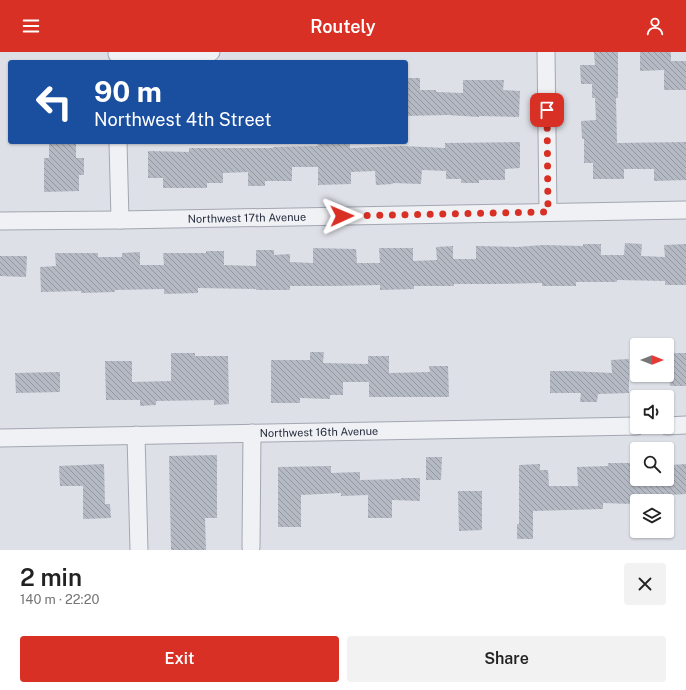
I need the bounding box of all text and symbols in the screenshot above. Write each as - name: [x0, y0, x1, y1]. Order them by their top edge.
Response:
- icon: menu: [20, 15, 42, 37]
- icon: person: [644, 15, 666, 37]
- text: Routely: [310, 16, 376, 37]
- text: 90 m: [94, 75, 162, 108]
- icon: left: [28, 76, 80, 128]
- pin: [530, 93, 564, 127]
- icon: arrive: [536, 99, 558, 121]
- text: Northwest 4th Street: [94, 109, 271, 130]
- position arrow: [321, 195, 363, 237]
- street label: Northwest 17th Avenue: [188, 211, 306, 225]
- north arrow: [630, 338, 674, 382]
- map controls: [630, 338, 674, 538]
- button: sound: [630, 390, 674, 434]
- street label: Northwest 16th Avenue: [260, 425, 378, 439]
- button: search: [630, 442, 674, 486]
- button: layers: [630, 494, 674, 538]
- text: 2 min: [20, 563, 82, 591]
- button: close: [624, 563, 666, 605]
- text: 140 m · 22:20: [20, 592, 99, 607]
- button: Exit: [20, 636, 339, 682]
- button: Share: [347, 636, 666, 682]

